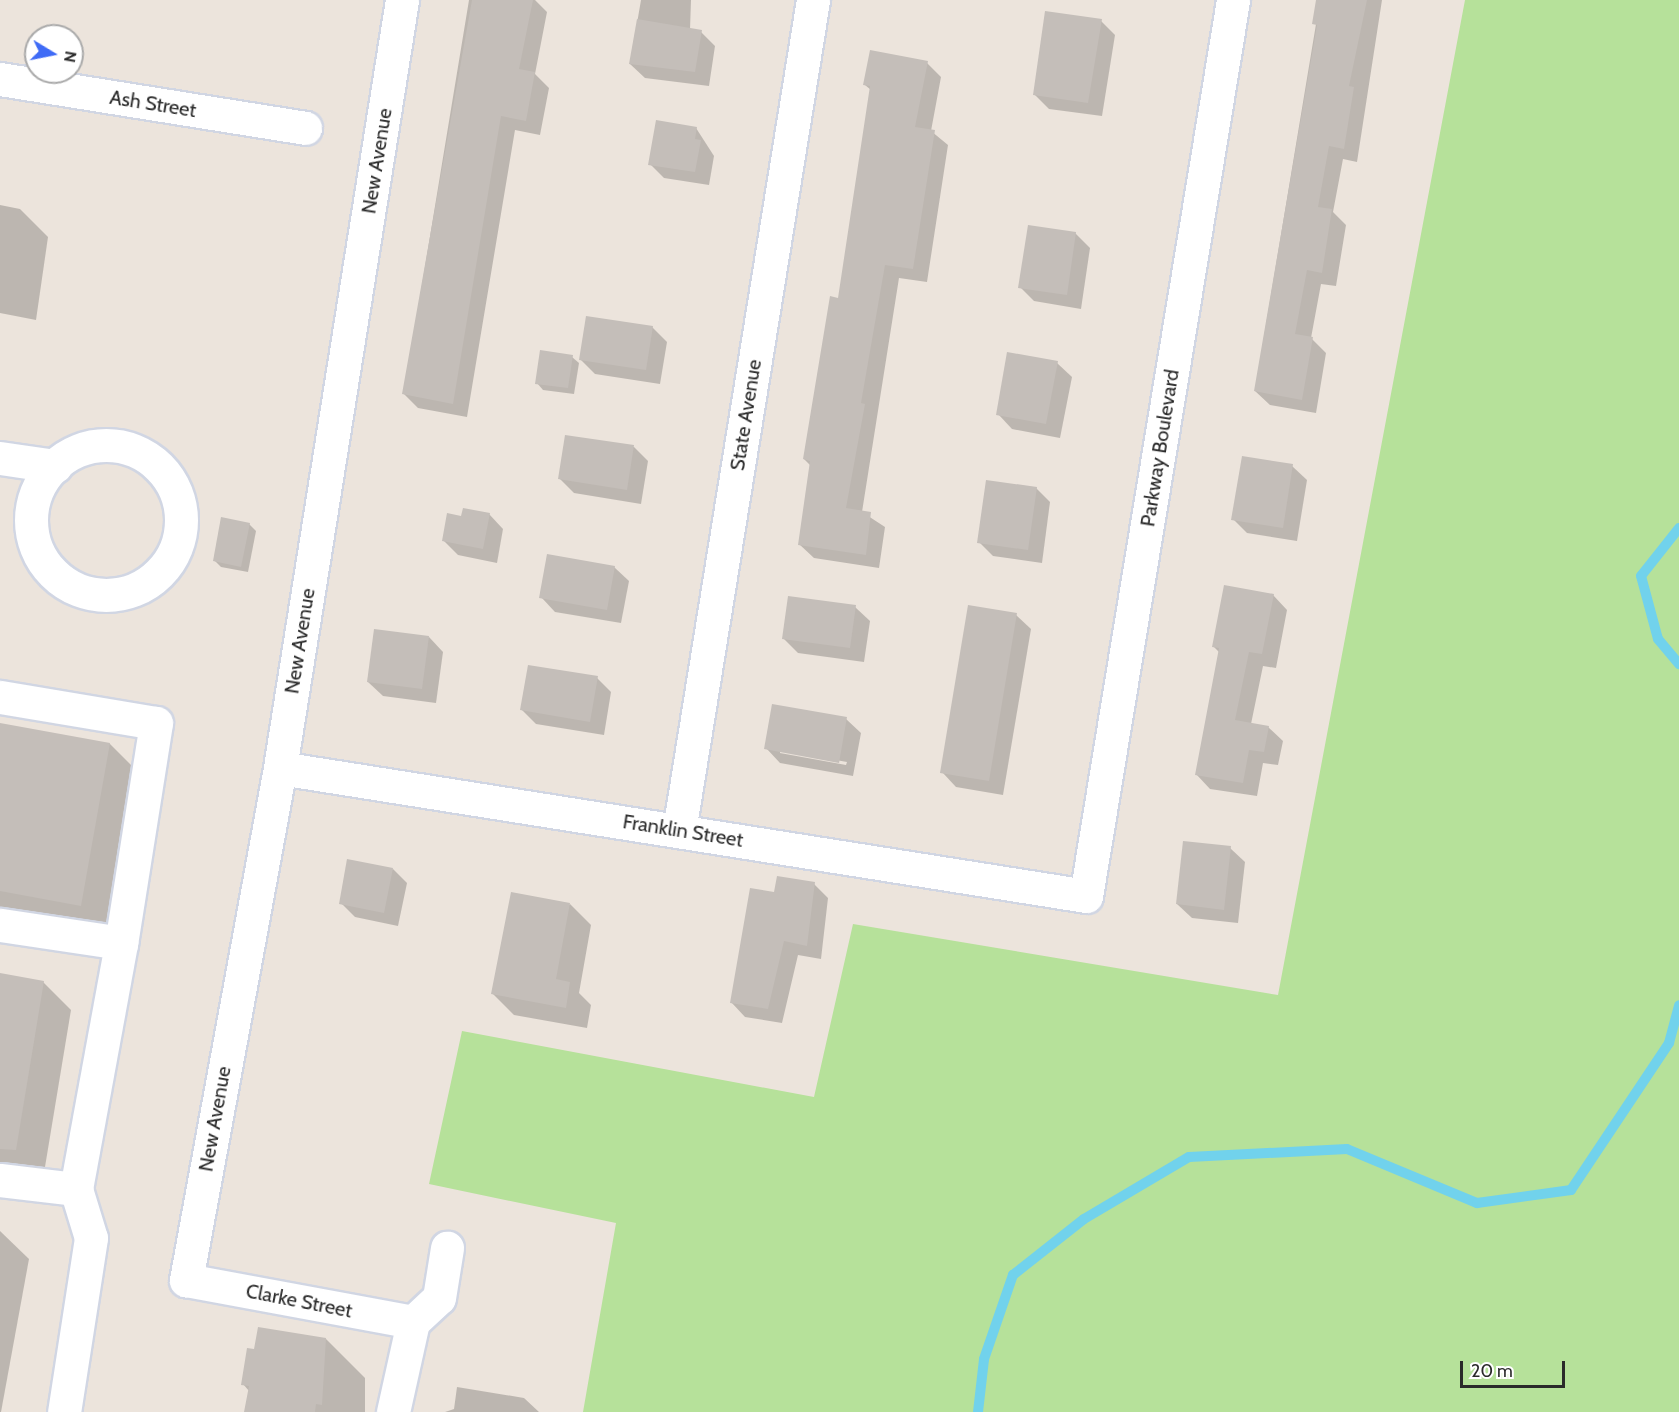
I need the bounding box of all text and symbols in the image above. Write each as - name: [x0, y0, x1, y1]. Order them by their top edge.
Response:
- north arrow: [24, 24, 84, 84]
- text: N: [60, 50, 81, 64]
- street label: Ash Street: [108, 85, 198, 123]
- street label: New Avenue: [357, 107, 397, 215]
- street label: State Avenue: [725, 358, 767, 472]
- street label: Parkway Boulevard: [1136, 368, 1184, 528]
- street label: New Avenue: [280, 587, 320, 695]
- street label: Franklin Street: [621, 810, 745, 852]
- street label: New Avenue: [194, 1064, 236, 1174]
- street label: Clarke Street: [244, 1279, 354, 1323]
- scale bar: [1463, 1349, 1568, 1387]
- text: 20 m: [1471, 1360, 1513, 1382]

